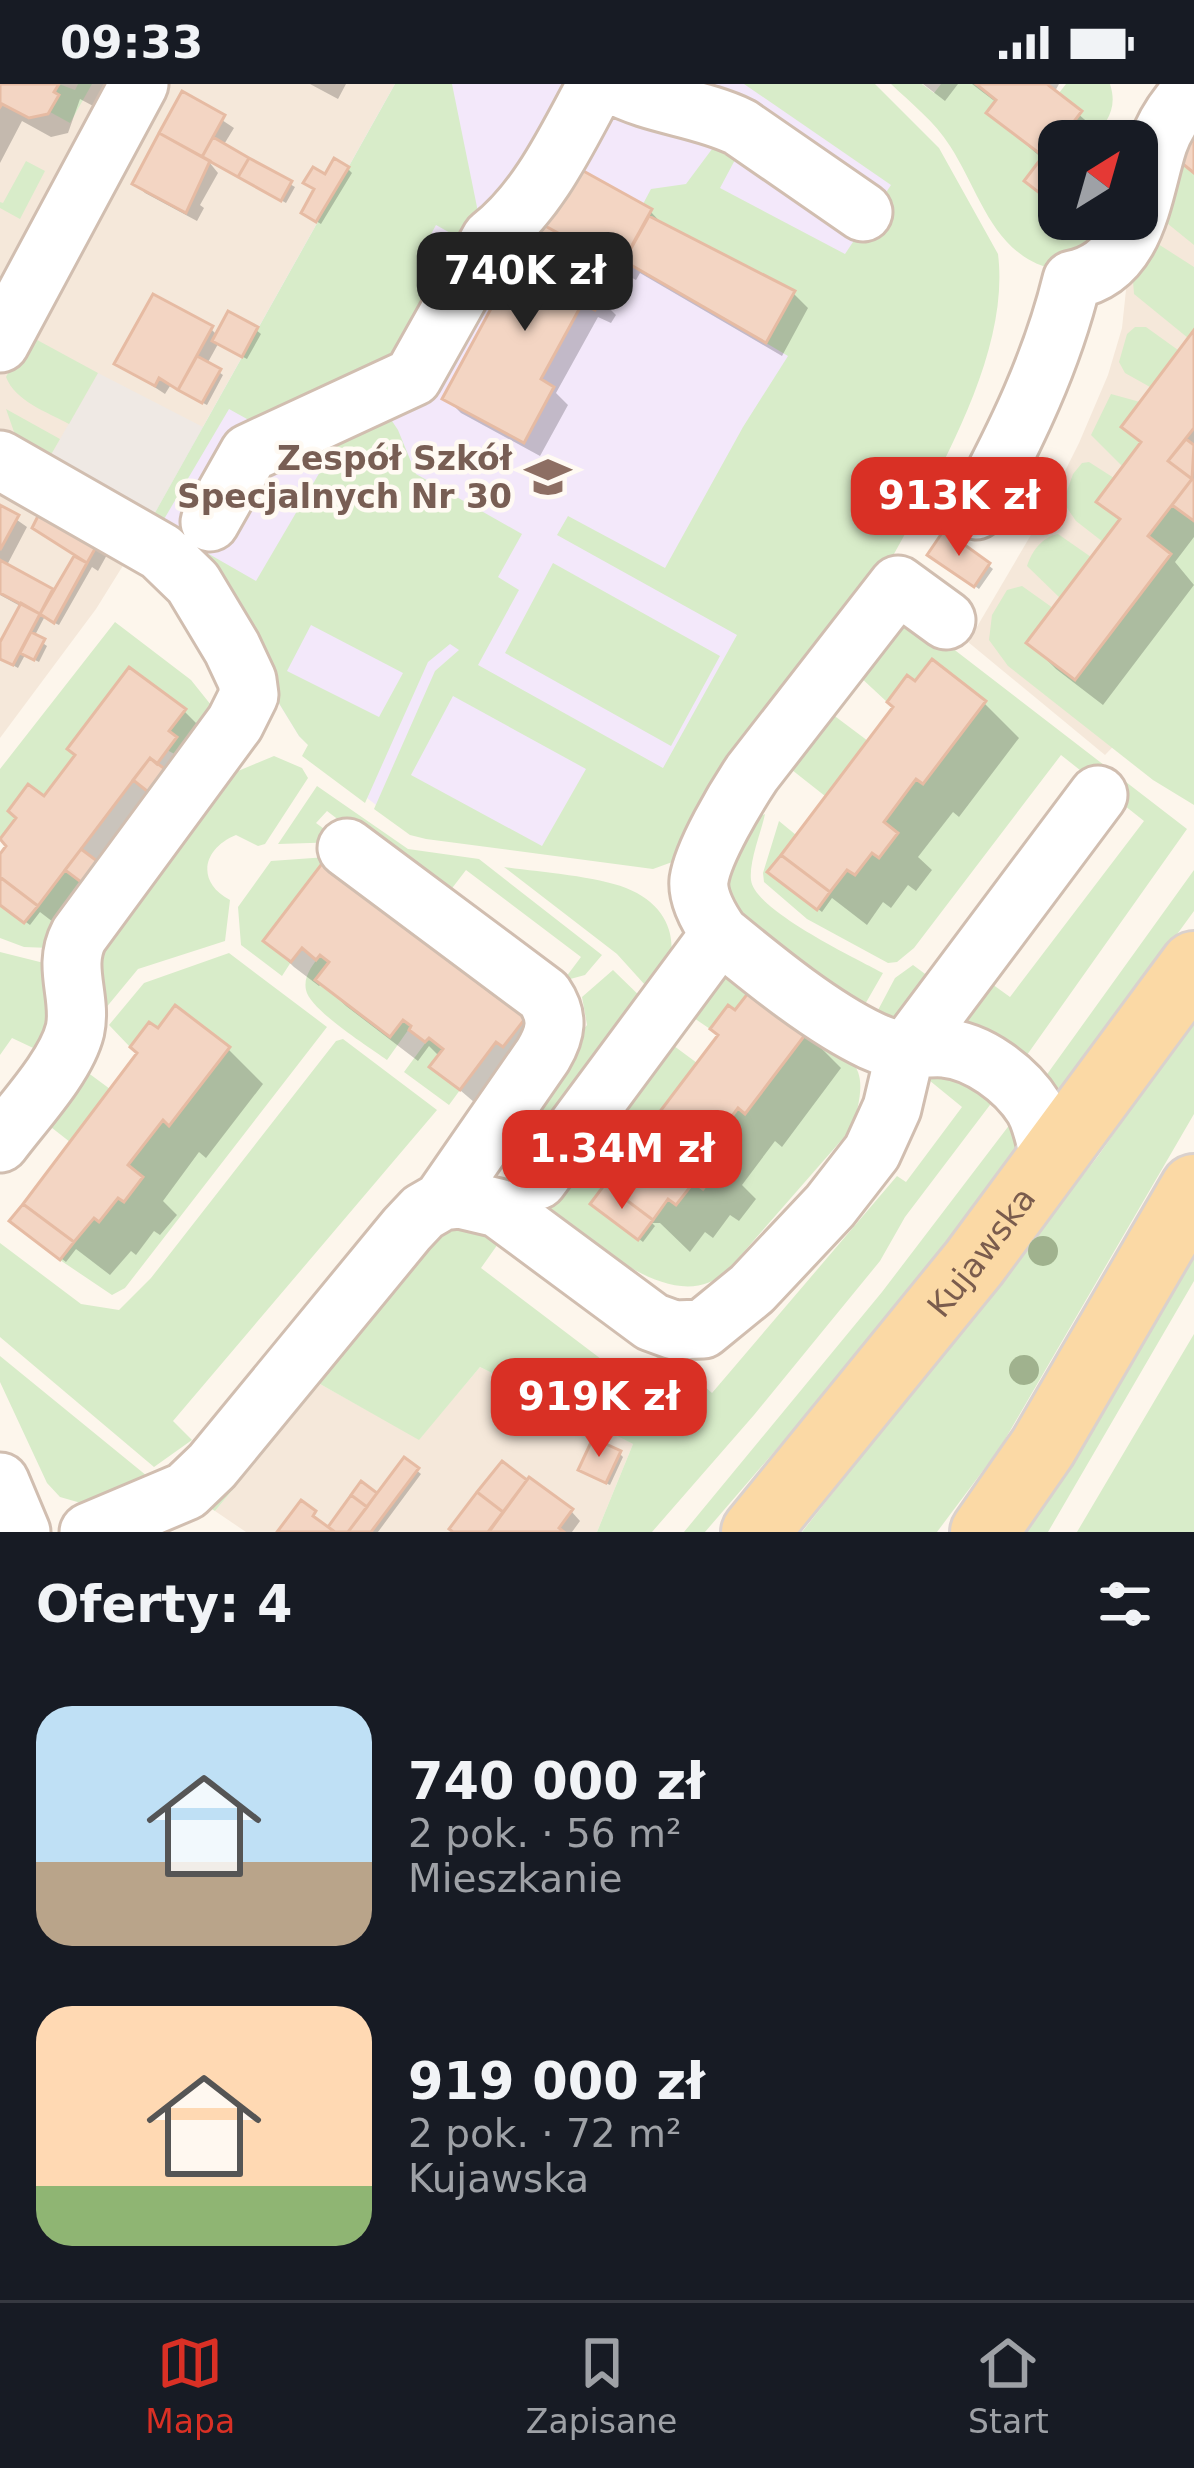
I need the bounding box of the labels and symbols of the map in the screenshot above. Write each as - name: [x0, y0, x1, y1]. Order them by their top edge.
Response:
- north arrow: [1038, 120, 1158, 240]
- pin: 740K zł: [414, 232, 636, 334]
- place label: Zespół Szkół Specjalnych Nr 30: [177, 439, 513, 516]
- school or university icon: Zespół Szkół Specjalnych Nr 30: [523, 452, 573, 502]
- pin: 913K zł: [848, 457, 1070, 559]
- pin: 1.34M zł: [498, 1110, 746, 1212]
- street label: Kujawska: [919, 1179, 1043, 1325]
- pin: 919K zł: [488, 1358, 710, 1460]

